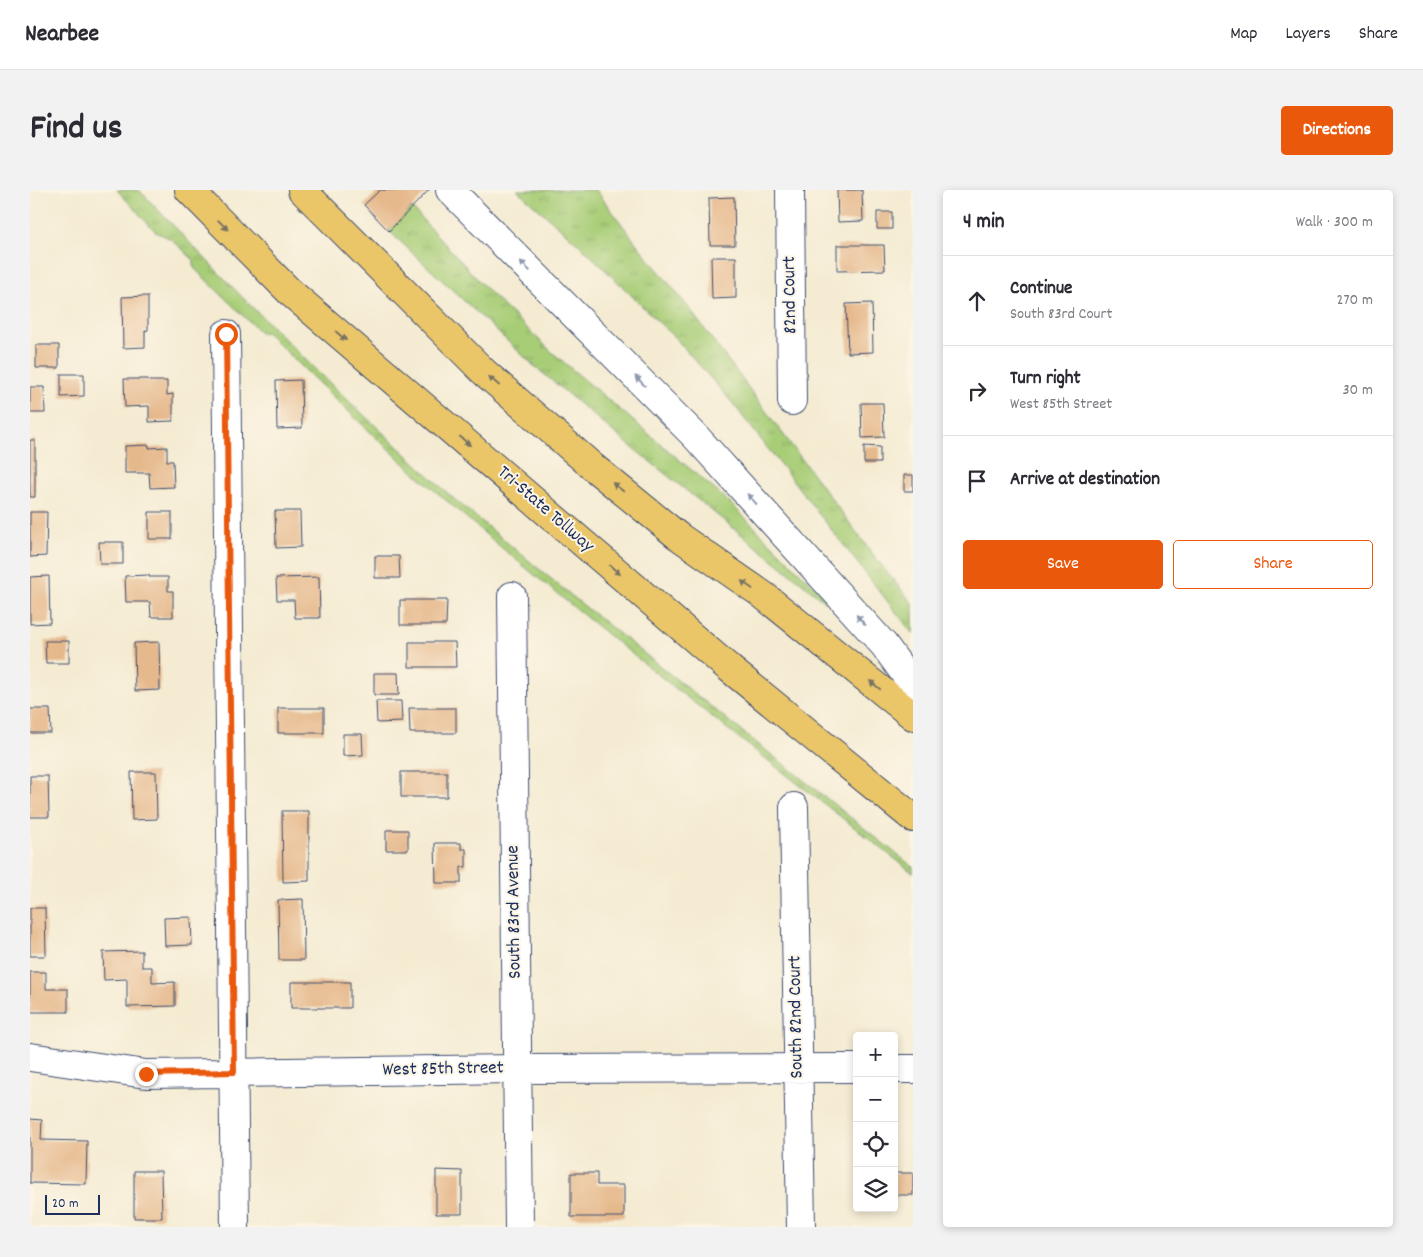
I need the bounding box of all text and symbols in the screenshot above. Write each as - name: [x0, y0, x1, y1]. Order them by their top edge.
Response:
- text: Nearbee: [25, 18, 99, 52]
- text: Map: [1230, 22, 1257, 47]
- text: Layers: [1285, 22, 1331, 47]
- text: Share: [1359, 22, 1398, 47]
- text: Find us: [30, 105, 122, 155]
- button: Directions: [1281, 106, 1393, 155]
- text: 4 min: [963, 208, 1005, 238]
- text: Walk · 300 m: [1296, 211, 1373, 234]
- one-way arrow: [217, 218, 229, 230]
- street label: 82nd Court: [777, 256, 805, 334]
- one-way arrow: [520, 260, 532, 272]
- text: Continue: [1010, 276, 1072, 303]
- icon: ahead: [963, 287, 991, 315]
- text: 270 m: [1337, 289, 1373, 312]
- text: South 83rd Court: [1010, 303, 1112, 326]
- route start: [215, 323, 238, 346]
- one-way arrow: [335, 330, 348, 341]
- text: Turn right: [1010, 366, 1081, 393]
- one-way arrow: [489, 375, 501, 387]
- one-way arrow: [634, 375, 646, 387]
- icon: right: [963, 377, 991, 405]
- text: 30 m: [1343, 379, 1373, 402]
- text: West 85th Street: [1010, 393, 1112, 416]
- one-way arrow: [458, 436, 471, 447]
- street label: Tri-State Tollway: [491, 460, 600, 560]
- icon: arrive: [963, 467, 991, 495]
- text: Arrive at destination: [1010, 467, 1160, 494]
- one-way arrow: [612, 481, 624, 493]
- one-way arrow: [746, 493, 758, 505]
- button: Save: [963, 540, 1163, 589]
- button: Share: [1173, 540, 1373, 589]
- one-way arrow: [609, 564, 621, 575]
- one-way arrow: [741, 580, 754, 590]
- one-way arrow: [855, 614, 867, 626]
- one-way arrow: [869, 679, 882, 690]
- street label: South 83rd Avenue: [500, 845, 530, 979]
- street label: South 82nd Court: [782, 955, 812, 1079]
- map controls: [853, 1032, 898, 1212]
- button: +: [853, 1032, 898, 1077]
- street label: West 85th Street: [382, 1055, 504, 1085]
- route end: [135, 1063, 158, 1086]
- button: −: [853, 1077, 898, 1122]
- button: locate: [853, 1122, 898, 1167]
- button: layers: [853, 1167, 898, 1212]
- scale bar: [45, 1192, 100, 1215]
- text: 20 m: [52, 1194, 79, 1214]

